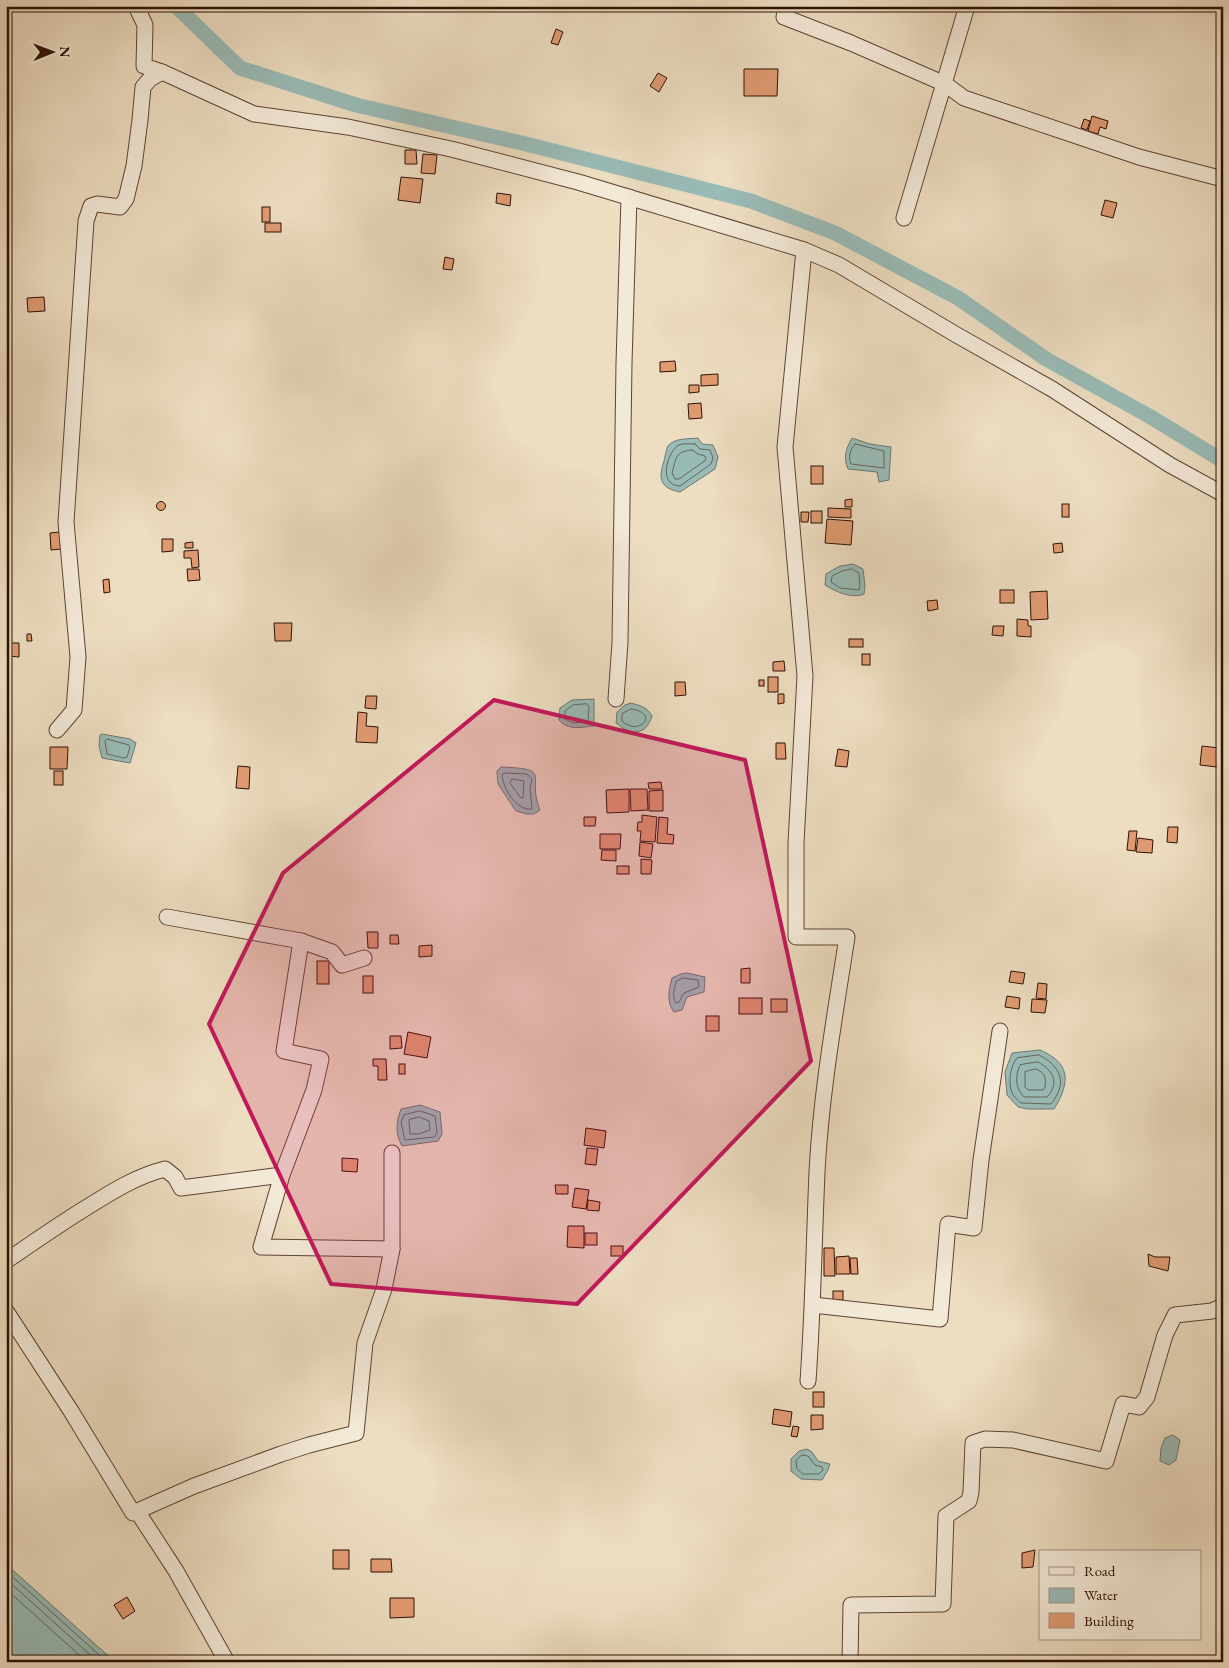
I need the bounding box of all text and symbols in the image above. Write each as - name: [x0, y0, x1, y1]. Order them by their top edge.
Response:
- north arrow: [28, 28, 78, 78]
- text: N: [56, 46, 74, 58]
- legend: [1039, 1550, 1202, 1640]
- text: Road: [1084, 1561, 1116, 1580]
- text: Water: [1084, 1585, 1118, 1604]
- text: Building: [1084, 1611, 1134, 1630]

